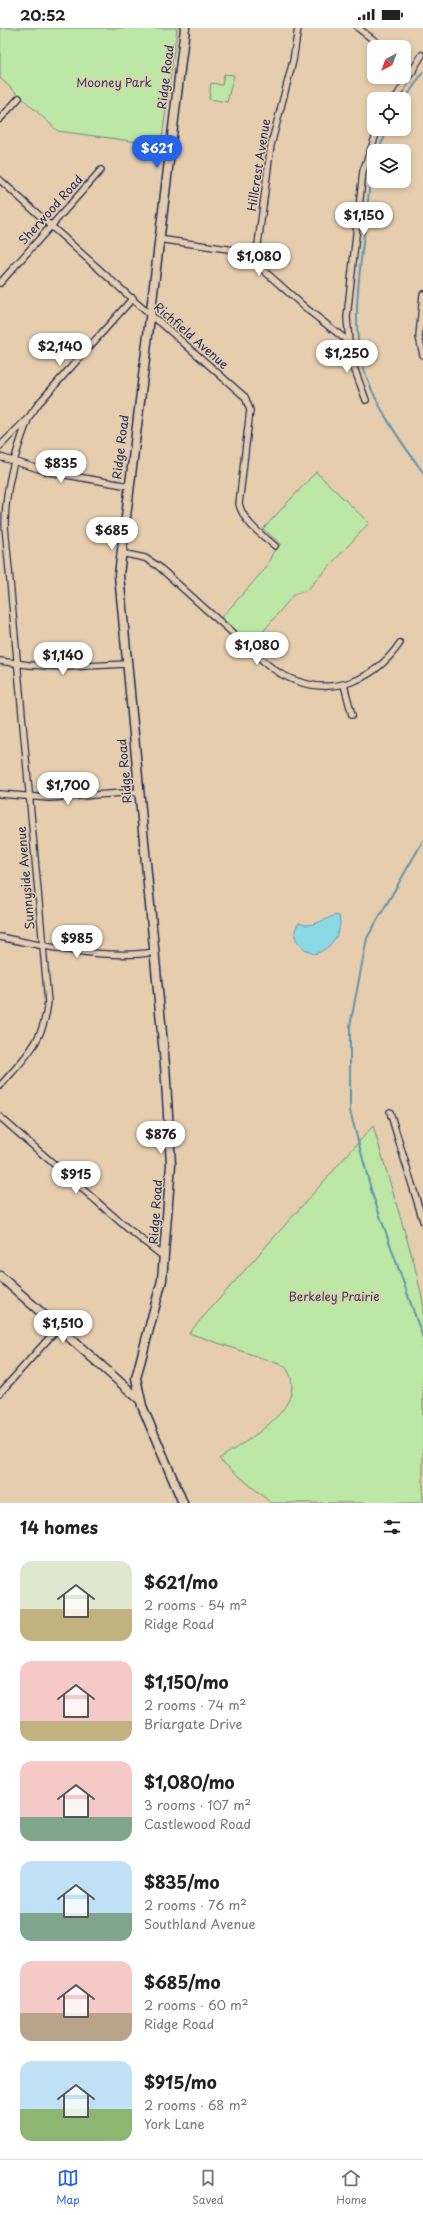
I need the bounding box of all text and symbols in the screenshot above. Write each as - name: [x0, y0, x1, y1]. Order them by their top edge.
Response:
- text: 20:52: [20, 3, 65, 26]
- north arrow: [367, 40, 411, 84]
- map controls: [367, 40, 411, 188]
- street label: Ridge Road: [152, 44, 178, 110]
- park label: Mooney Park: [76, 73, 152, 91]
- button: locate: [367, 92, 411, 136]
- street label: Hillcrest Avenue: [242, 117, 274, 212]
- pin: $621: [133, 135, 181, 169]
- text: $621: [141, 138, 173, 157]
- button: layers: [367, 144, 411, 188]
- street label: Sherwood Road: [14, 170, 87, 248]
- pin: $1,150: [331, 202, 397, 236]
- text: $1,150: [344, 205, 384, 224]
- pin: $1,080: [226, 243, 292, 277]
- text: $1,080: [237, 246, 281, 265]
- street label: Richfield Avenue: [150, 298, 233, 373]
- pin: $2,140: [27, 333, 93, 367]
- text: $2,140: [38, 336, 82, 355]
- pin: $1,250: [314, 340, 380, 374]
- text: $1,250: [325, 343, 369, 362]
- street label: Ridge Road: [107, 414, 133, 480]
- pin: $835: [37, 450, 85, 484]
- text: $835: [44, 453, 78, 472]
- pin: $685: [88, 517, 136, 551]
- text: $685: [95, 520, 129, 539]
- pin: $1,080: [224, 632, 290, 666]
- text: $1,080: [235, 635, 279, 654]
- pin: $1,140: [30, 642, 96, 676]
- text: $1,140: [43, 645, 83, 664]
- street label: Ridge Road: [112, 738, 136, 804]
- pin: $1,700: [35, 772, 101, 806]
- text: $1,700: [46, 775, 90, 794]
- street label: Sunnyside Avenue: [11, 825, 38, 930]
- pin: $985: [53, 925, 101, 959]
- text: $985: [61, 928, 93, 947]
- pin: $876: [137, 1121, 185, 1155]
- text: $876: [145, 1124, 177, 1143]
- pin: $915: [52, 1161, 100, 1195]
- text: $915: [61, 1164, 91, 1183]
- street label: Ridge Road: [144, 1179, 166, 1245]
- park label: Berkeley Prairie: [288, 1287, 380, 1305]
- pin: $1,510: [30, 1310, 96, 1344]
- text: $1,510: [43, 1313, 83, 1332]
- text: 14 homes: [20, 1514, 98, 1540]
- icon: filters: [381, 1516, 403, 1538]
- text: $621/mo: [144, 1569, 218, 1595]
- icon: home: [52, 1577, 100, 1625]
- text: 2 rooms · 54 m²: [144, 1595, 247, 1614]
- text: Ridge Road: [144, 1614, 214, 1633]
- text: $1,150/mo: [144, 1669, 229, 1695]
- icon: home: [52, 1677, 100, 1725]
- text: 2 rooms · 74 m²: [144, 1695, 246, 1714]
- text: Briargate Drive: [144, 1714, 242, 1733]
- text: $1,080/mo: [144, 1769, 235, 1795]
- icon: home: [52, 1777, 100, 1825]
- text: 3 rooms · 107 m²: [144, 1795, 251, 1814]
- text: Castlewood Road: [144, 1814, 251, 1833]
- text: $835/mo: [144, 1869, 219, 1895]
- icon: home: [52, 1877, 100, 1925]
- text: 2 rooms · 76 m²: [144, 1895, 247, 1914]
- text: Southland Avenue: [144, 1914, 256, 1933]
- text: $685/mo: [144, 1969, 220, 1995]
- icon: home: [52, 1977, 100, 2025]
- text: 2 rooms · 60 m²: [144, 1995, 249, 2014]
- text: Ridge Road: [144, 2014, 214, 2033]
- text: $915/mo: [144, 2069, 217, 2095]
- icon: home: [52, 2077, 100, 2125]
- text: 2 rooms · 68 m²: [144, 2095, 247, 2114]
- text: York Lane: [144, 2114, 205, 2133]
- tab: Map: [56, 2167, 80, 2208]
- tab: Saved: [192, 2167, 224, 2208]
- tab: Home: [336, 2167, 367, 2208]

